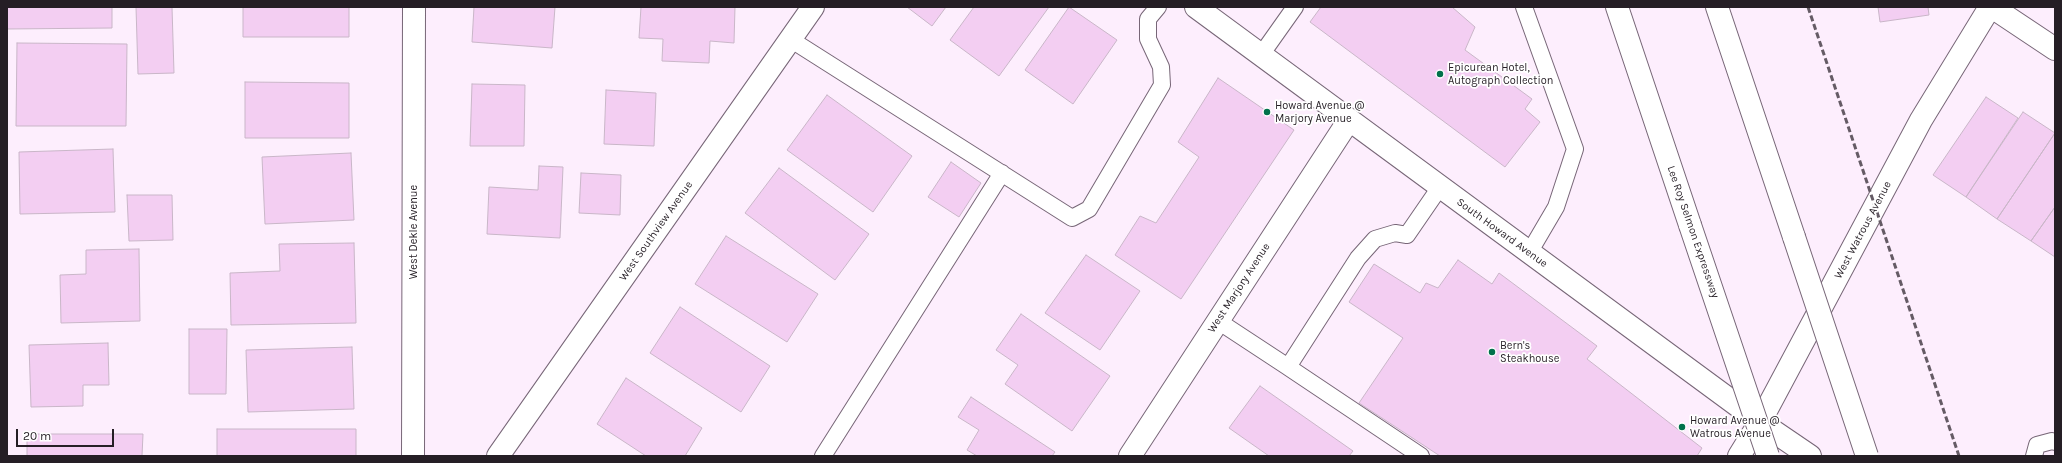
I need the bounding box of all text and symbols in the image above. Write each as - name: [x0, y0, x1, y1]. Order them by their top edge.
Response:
- place label: Epicurean Hotel, Autograph Collection: [1448, 61, 1553, 87]
- marker: Epicurean Hotel, Autograph Collection: [1435, 69, 1445, 79]
- place label: Howard Avenue @ Marjory Avenue: [1275, 99, 1365, 125]
- marker: Howard Avenue @ Marjory Avenue: [1262, 107, 1272, 117]
- street label: Lee Roy Selmon Expressway: [1664, 164, 1722, 300]
- street label: West Southview Avenue: [616, 178, 696, 284]
- street label: West Watrous Avenue: [1832, 179, 1894, 281]
- street label: West Dekle Avenue: [407, 185, 421, 279]
- street label: South Howard Avenue: [1454, 196, 1550, 270]
- street label: West Marjory Avenue: [1205, 241, 1273, 335]
- place label: Bern's Steakhouse: [1500, 339, 1559, 365]
- marker: Bern's Steakhouse: [1487, 347, 1497, 357]
- place label: Howard Avenue @ Watrous Avenue: [1690, 414, 1780, 440]
- scale bar: [18, 421, 116, 447]
- marker: Howard Avenue @ Watrous Avenue: [1677, 422, 1687, 432]
- text: 20 m: [23, 429, 51, 443]

